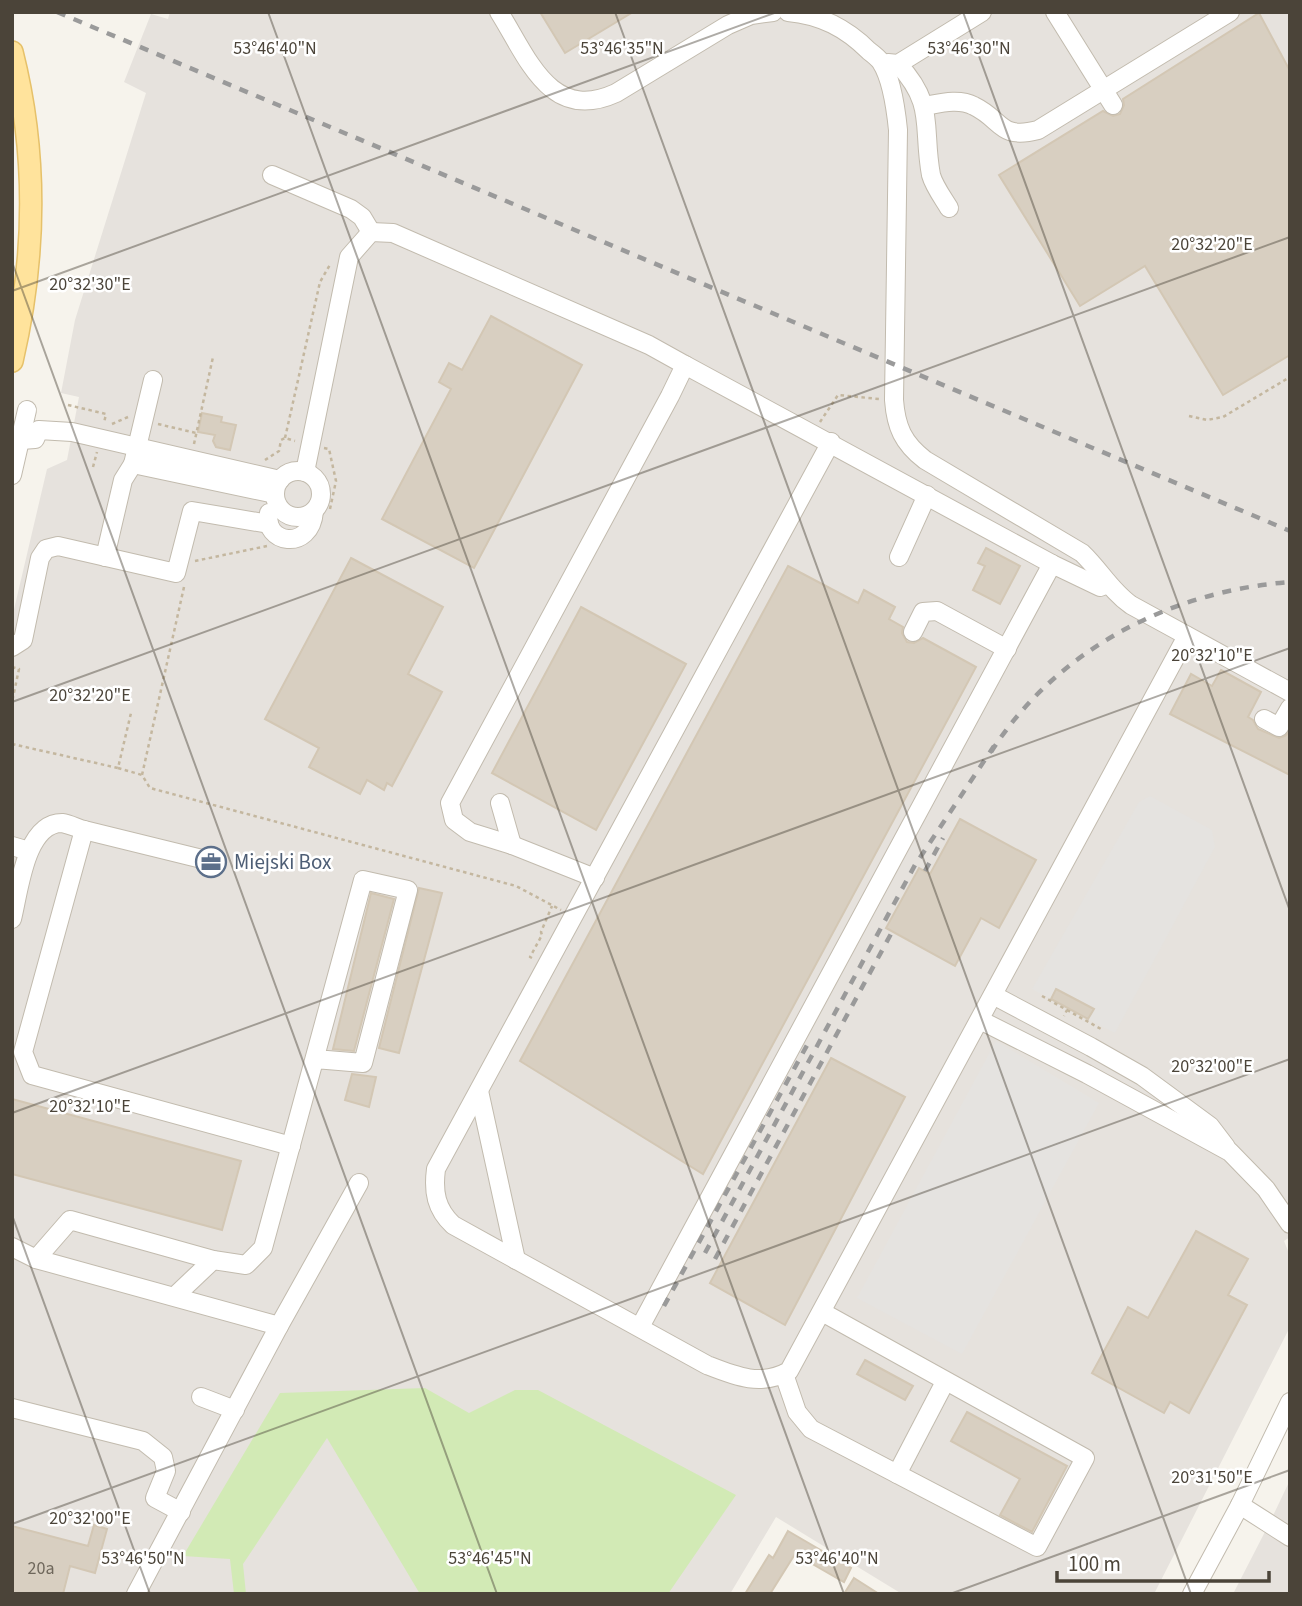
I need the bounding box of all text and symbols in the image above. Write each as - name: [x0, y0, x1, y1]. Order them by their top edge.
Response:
- text: 53°46'40"N: [233, 36, 317, 61]
- text: 53°46'35"N: [580, 36, 664, 61]
- text: 53°46'30"N: [927, 36, 1011, 61]
- text: 20°32'20"E: [1171, 232, 1253, 257]
- text: 20°32'30"E: [49, 272, 131, 297]
- text: 20°32'10"E: [1171, 643, 1253, 668]
- text: 20°32'20"E: [49, 683, 131, 708]
- office icon: Miejski Box: [194, 845, 228, 879]
- place label: Miejski Box: [234, 847, 332, 877]
- text: 20°32'00"E: [1171, 1054, 1253, 1079]
- text: 20°32'10"E: [49, 1094, 131, 1119]
- text: 20°31'50"E: [1171, 1465, 1253, 1490]
- text: 20°32'00"E: [49, 1506, 131, 1531]
- scale bar: [1057, 1540, 1269, 1584]
- text: 53°46'50"N: [101, 1546, 185, 1571]
- text: 53°46'45"N: [448, 1546, 532, 1571]
- text: 53°46'40"N: [795, 1546, 879, 1571]
- text: 100 m: [1068, 1549, 1121, 1579]
- house number: 20a: [28, 1556, 54, 1581]

